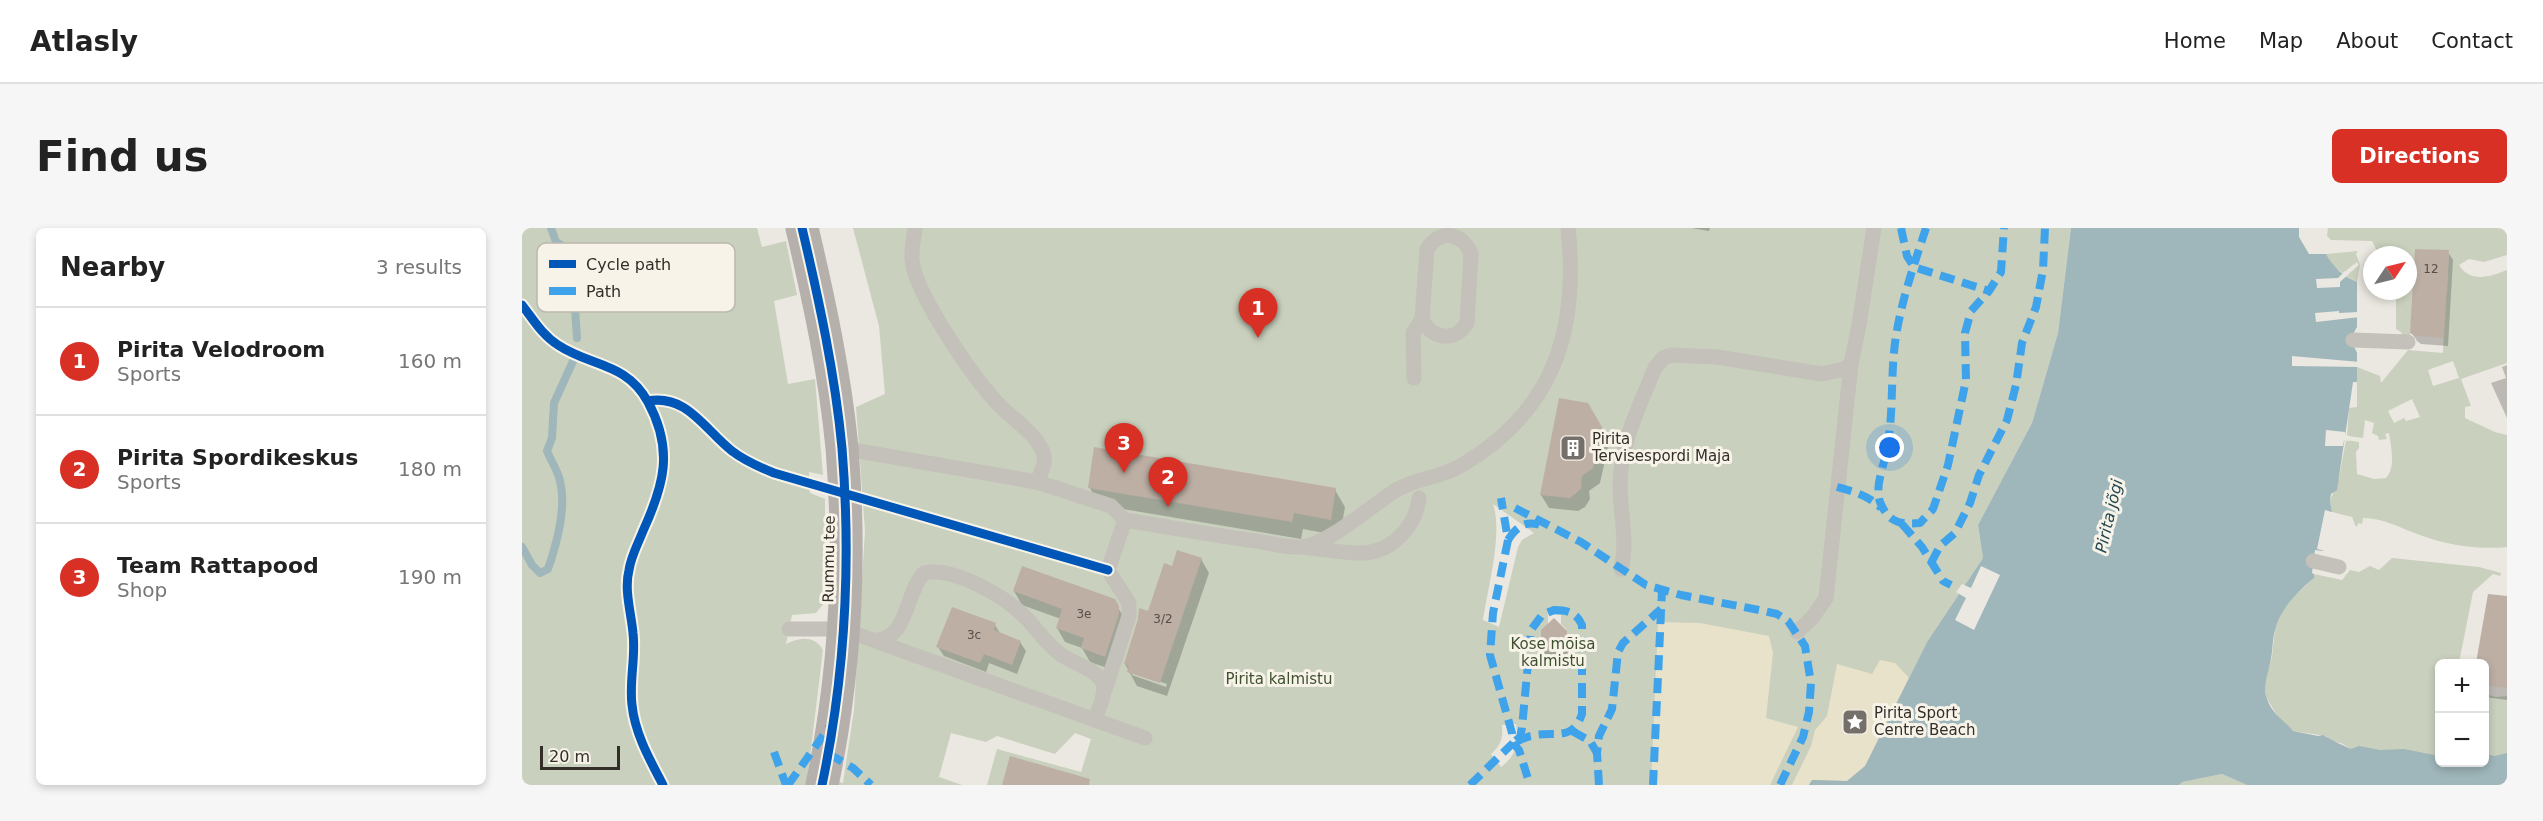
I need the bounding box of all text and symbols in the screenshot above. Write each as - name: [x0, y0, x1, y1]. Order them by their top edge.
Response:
- text: Atlasly: [30, 25, 138, 58]
- text: Home: [2164, 29, 2226, 53]
- text: Map: [2259, 29, 2303, 53]
- text: About: [2336, 29, 2398, 53]
- text: Contact: [2431, 29, 2513, 53]
- button: Directions: [2332, 129, 2507, 183]
- text: Find us: [36, 132, 209, 181]
- legend: [537, 243, 735, 312]
- north arrow: [2363, 246, 2417, 300]
- text: Nearby: [60, 252, 165, 282]
- text: 3 results: [376, 255, 462, 279]
- text: Cycle path: [586, 255, 671, 274]
- house number: 12: [2423, 262, 2439, 276]
- text: Path: [586, 282, 621, 301]
- pin: 1: [1238, 288, 1278, 338]
- text: Pirita Velodroom: [117, 337, 325, 362]
- text: 1: [73, 349, 86, 373]
- text: 160 m: [398, 349, 462, 373]
- text: Sports: [117, 362, 181, 386]
- pin: 3: [1104, 424, 1144, 473]
- place label: Pirita Tervisespordi Maja: [1591, 430, 1730, 465]
- building icon: Pirita Tervisespordi Maja: [1558, 433, 1588, 463]
- your location: [1875, 433, 1904, 462]
- text: Pirita Spordikeskus: [117, 445, 358, 470]
- text: 2: [73, 457, 86, 481]
- text: 180 m: [398, 457, 462, 481]
- pin: 2: [1148, 458, 1188, 507]
- text: Sports: [117, 470, 181, 494]
- water label: Pirita jõgi: [2091, 477, 2127, 555]
- street label: Rummu tee: [819, 515, 839, 603]
- text: Team Rattapood: [117, 553, 319, 578]
- text: 3: [73, 565, 86, 589]
- text: 190 m: [398, 565, 462, 589]
- text: Shop: [117, 578, 167, 602]
- house number: 3e: [1076, 607, 1092, 621]
- house number: 3/2: [1153, 612, 1173, 626]
- house number: 3c: [967, 628, 981, 642]
- park label: Kose mõisa kalmistu: [1510, 635, 1596, 670]
- map controls: [2435, 659, 2489, 767]
- button: +: [2435, 659, 2489, 713]
- park label: Pirita kalmistu: [1226, 670, 1332, 688]
- place label: Pirita Sport Centre Beach: [1874, 704, 1975, 739]
- place icon: Pirita Sport Centre Beach: [1840, 707, 1870, 737]
- button: −: [2435, 713, 2489, 767]
- scale bar: [540, 743, 620, 770]
- text: 20 m: [549, 747, 590, 766]

